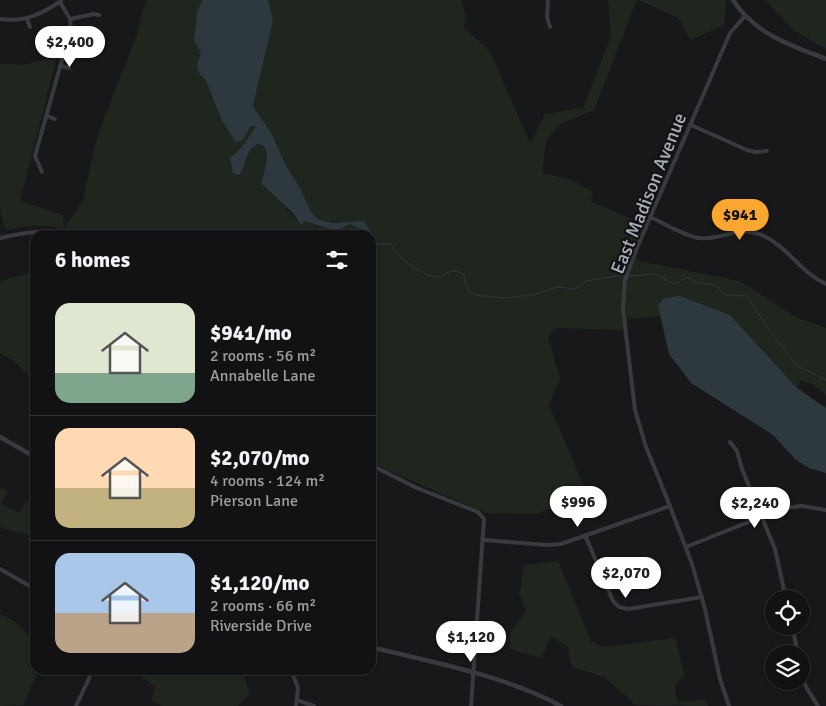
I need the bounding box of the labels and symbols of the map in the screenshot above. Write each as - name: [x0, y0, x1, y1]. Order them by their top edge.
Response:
- pin: $2,400: [29, 26, 111, 68]
- street label: East Madison Avenue: [606, 109, 692, 277]
- pin: $941: [710, 198, 770, 241]
- pin: $996: [548, 486, 608, 528]
- pin: $2,240: [714, 486, 796, 529]
- pin: $2,070: [585, 556, 667, 599]
- pin: $1,120: [430, 620, 512, 663]

